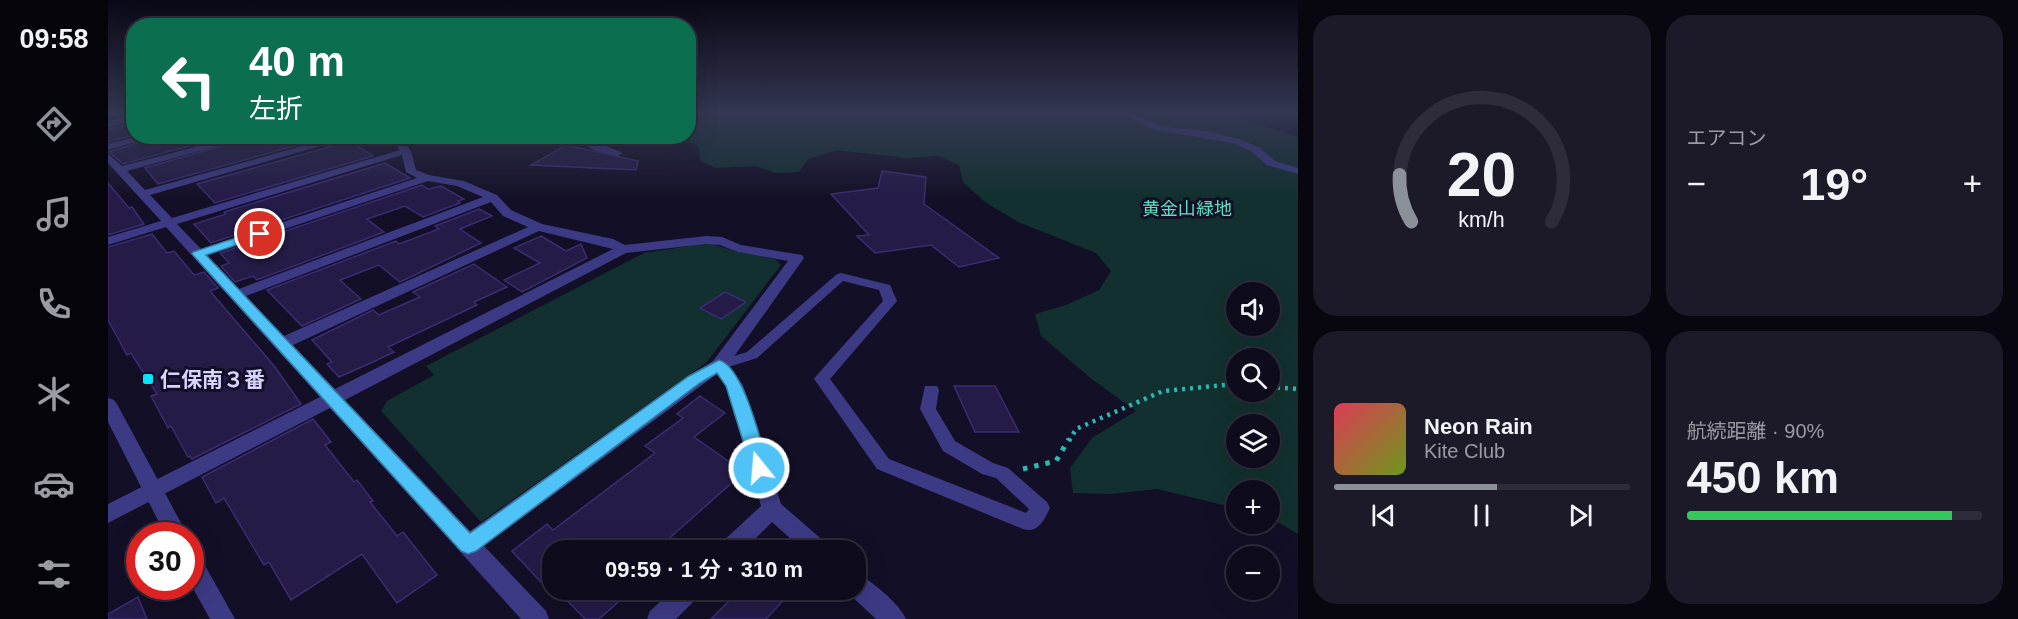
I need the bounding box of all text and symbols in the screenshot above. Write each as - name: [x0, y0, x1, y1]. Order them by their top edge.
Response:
- text: 09:58: [19, 24, 89, 54]
- text: 40 m: [249, 38, 345, 85]
- icon: left: [150, 42, 228, 120]
- text: 左折: [249, 94, 303, 124]
- icon: directions: [33, 103, 75, 145]
- text: エアコン: [1687, 127, 1767, 149]
- text: 20: [1447, 140, 1516, 209]
- text: 19°: [1800, 159, 1868, 210]
- text: −: [1687, 165, 1706, 202]
- text: +: [1963, 165, 1982, 202]
- icon: music: [33, 193, 75, 235]
- park label: 黄金山緑地: [1142, 199, 1232, 219]
- pin: [234, 208, 285, 259]
- text: km/h: [1459, 209, 1505, 233]
- icon: arrive: [243, 217, 276, 250]
- map controls: [1226, 282, 1280, 600]
- button: sound: [1226, 282, 1280, 336]
- icon: phone: [33, 283, 75, 325]
- button: search: [1226, 348, 1280, 402]
- place label: 仁保南３番: [160, 368, 265, 391]
- marker: 仁保南３番: [141, 372, 155, 386]
- icon: climate: [33, 373, 75, 415]
- button: layers: [1226, 414, 1280, 468]
- text: Neon Rain: [1424, 414, 1533, 439]
- text: 航続距離 · 90%: [1687, 420, 1824, 442]
- position arrow: [727, 436, 791, 500]
- text: Kite Club: [1424, 440, 1505, 462]
- text: 450 km: [1687, 452, 1839, 503]
- icon: car: [33, 463, 75, 505]
- button: +: [1226, 480, 1280, 534]
- icon: previous: [1367, 499, 1400, 532]
- icon: pause: [1465, 499, 1498, 532]
- icon: next: [1564, 499, 1597, 532]
- speed limit sign: 30: [126, 522, 204, 600]
- button: −: [1226, 546, 1280, 600]
- icon: filters: [33, 553, 75, 595]
- text: 09:59 · 1 分 · 310 m: [605, 557, 803, 582]

